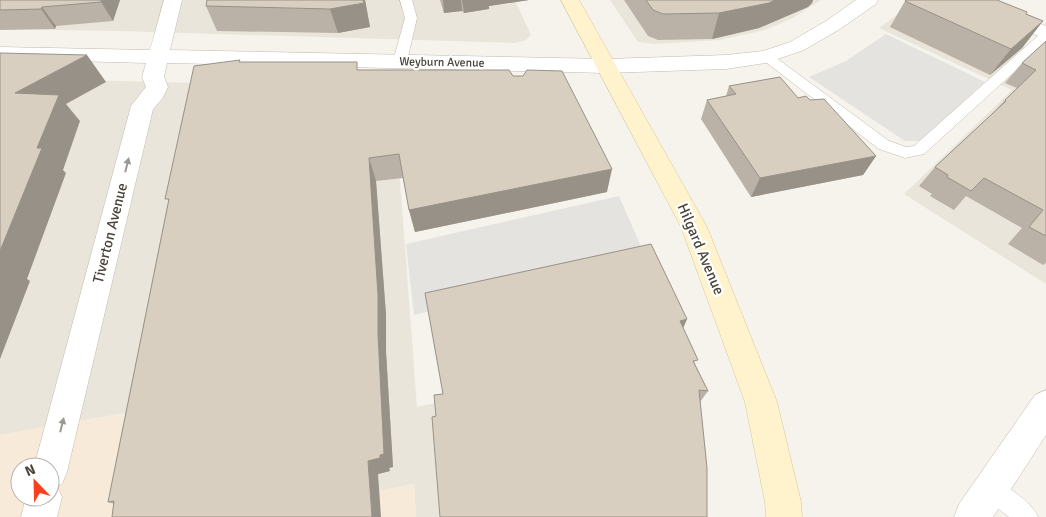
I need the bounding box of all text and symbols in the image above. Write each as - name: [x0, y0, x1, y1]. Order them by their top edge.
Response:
- street label: Weyburn Avenue: [399, 54, 485, 71]
- one-way arrow: [124, 158, 132, 173]
- street label: Tiverton Avenue: [89, 181, 131, 285]
- street label: Hilgard Avenue: [674, 201, 728, 297]
- one-way arrow: [58, 417, 66, 432]
- north arrow: [10, 457, 60, 507]
- text: N: [22, 461, 38, 480]

